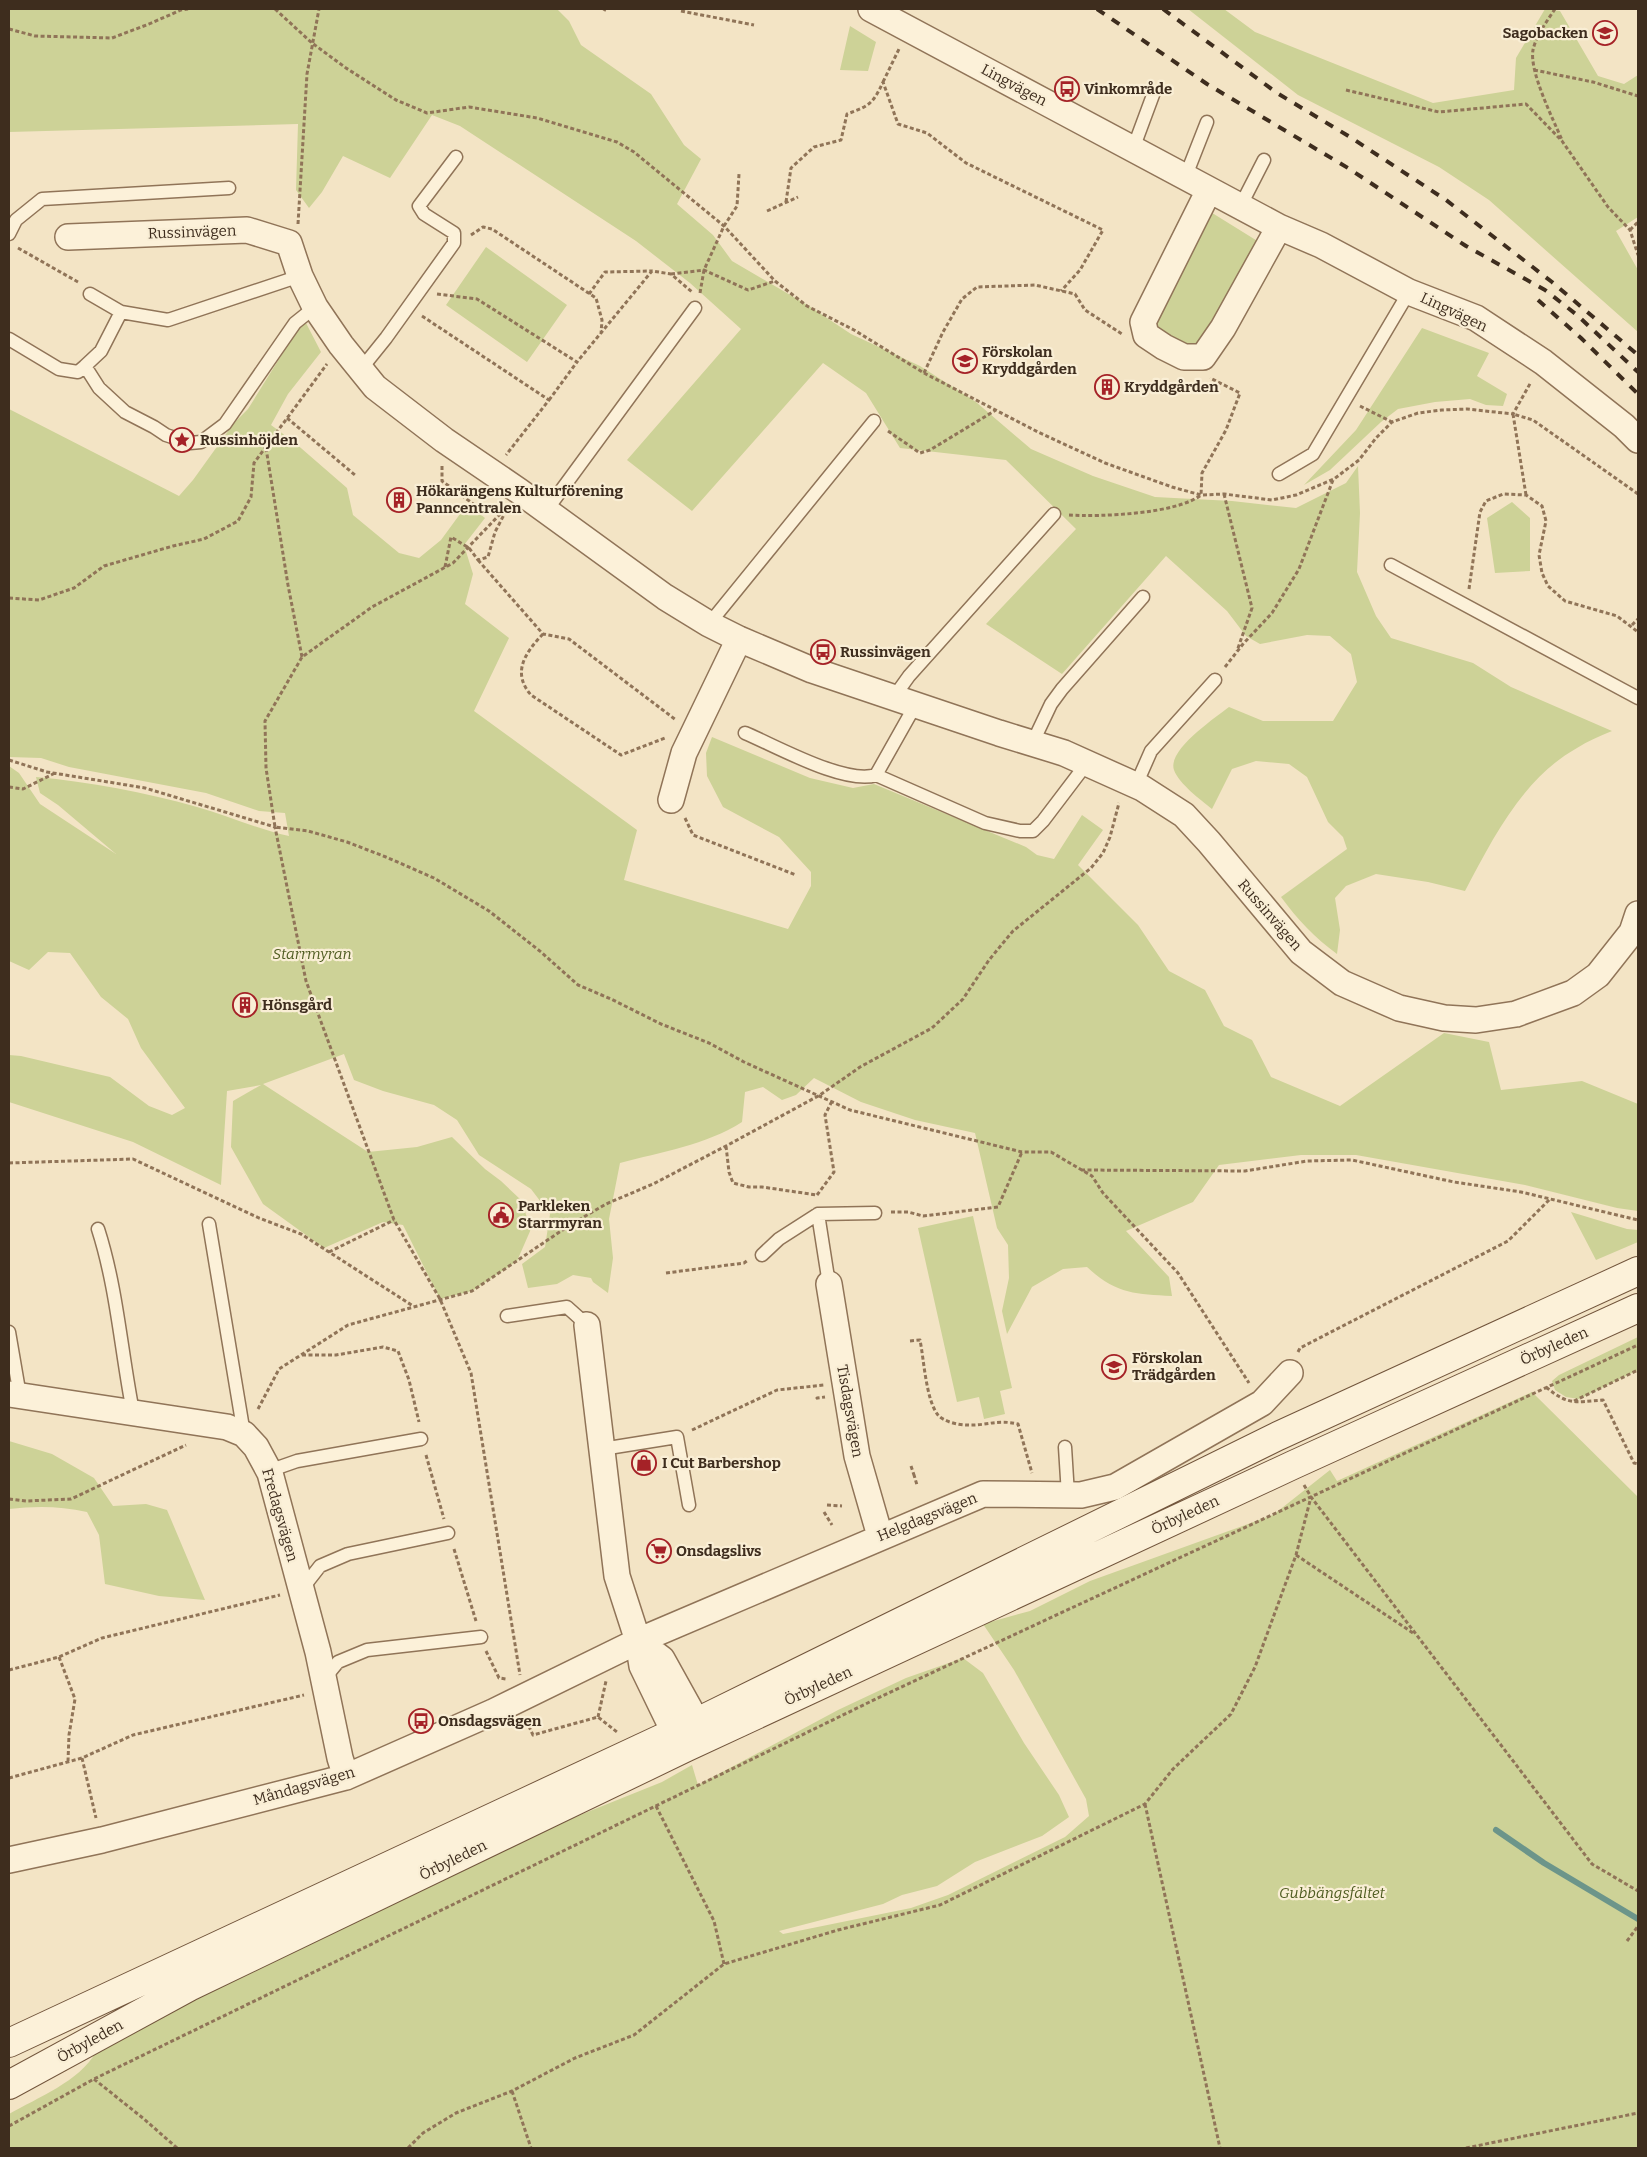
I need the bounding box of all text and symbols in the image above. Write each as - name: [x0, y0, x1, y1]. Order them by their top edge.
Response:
- school or university icon: Sagobacken: [1592, 20, 1618, 46]
- place label: Sagobacken: [1503, 24, 1588, 42]
- street label: Lingvägen: [978, 60, 1050, 110]
- bus stop icon: Vinkområde: [1054, 76, 1080, 102]
- place label: Vinkområde: [1084, 80, 1172, 98]
- street label: Russinvägen: [147, 221, 237, 243]
- street label: Lingvägen: [1418, 289, 1491, 336]
- place label: Förskolan Kryddgården: [982, 343, 1077, 378]
- school or university icon: Förskolan Kryddgården: [952, 348, 978, 374]
- building icon: Kryddgården: [1094, 374, 1120, 400]
- place label: Kryddgården: [1124, 378, 1219, 396]
- place icon: Russinhöjden: [169, 427, 195, 453]
- place label: Russinhöjden: [200, 431, 298, 449]
- place label: Hökarängens Kulturförening Panncentralen: [416, 482, 623, 517]
- building icon: Hökarängens Kulturförening Panncentralen: [386, 487, 412, 513]
- bus stop icon: Russinvägen: [810, 639, 836, 665]
- place label: Russinvägen: [840, 643, 931, 661]
- street label: Russinvägen: [1234, 876, 1306, 955]
- park label: Starrmyran: [272, 945, 352, 963]
- building icon: Hönsgård: [232, 992, 258, 1018]
- place label: Hönsgård: [262, 996, 332, 1014]
- place label: Parkleken Starrmyran: [518, 1197, 602, 1232]
- public building icon: Parkleken Starrmyran: [488, 1202, 514, 1228]
- street label: Örbyleden: [1517, 1323, 1591, 1369]
- place label: Förskolan Trädgården: [1132, 1349, 1216, 1384]
- school or university icon: Förskolan Trädgården: [1101, 1354, 1127, 1380]
- street label: Tisdagsvägen: [833, 1363, 867, 1459]
- shop icon: I Cut Barbershop: [631, 1450, 657, 1476]
- place label: I Cut Barbershop: [662, 1454, 781, 1472]
- street label: Fredagsvägen: [258, 1466, 302, 1564]
- street label: Helgdagsvägen: [874, 1489, 980, 1545]
- street label: Örbyleden: [1148, 1491, 1222, 1538]
- supermarket icon: Onsdagslivs: [646, 1538, 672, 1564]
- place label: Onsdagslivs: [676, 1542, 761, 1560]
- street label: Örbyleden: [781, 1662, 855, 1709]
- bus stop icon: Onsdagsvägen: [408, 1708, 434, 1734]
- place label: Onsdagsvägen: [438, 1712, 542, 1730]
- street label: Måndagsvägen: [251, 1763, 357, 1809]
- street label: Örbyleden: [416, 1836, 490, 1884]
- park label: Gubbängsfältet: [1279, 1884, 1386, 1902]
- street label: Örbyleden: [54, 2015, 127, 2066]

